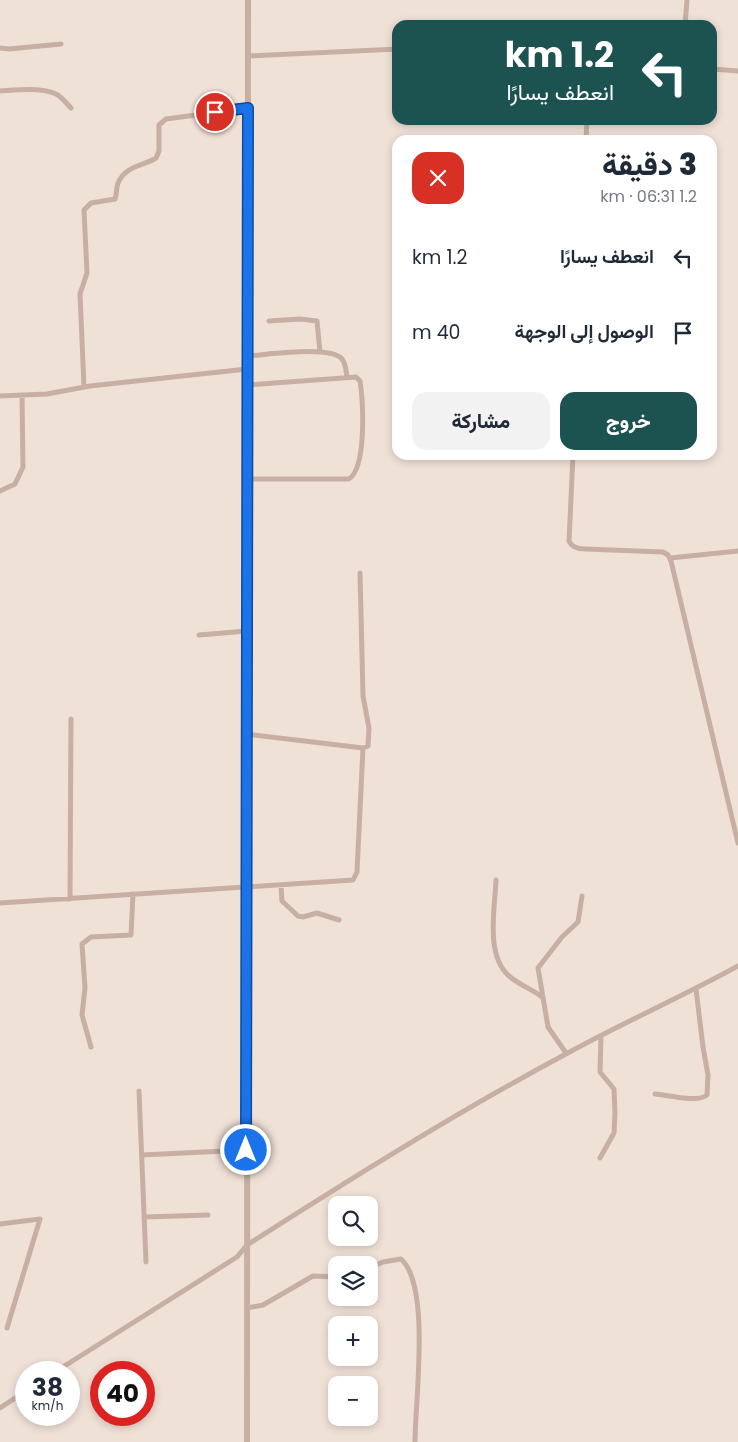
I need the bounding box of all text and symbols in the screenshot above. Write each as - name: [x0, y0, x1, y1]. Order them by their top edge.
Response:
- text: 1.2 km: [505, 30, 614, 79]
- icon: left: [632, 40, 697, 105]
- text: انعطف يسارًا: [507, 77, 614, 108]
- pin: [194, 91, 236, 133]
- icon: arrive: [201, 98, 229, 126]
- text: 3 دقيقة: [602, 143, 697, 186]
- button: close: [412, 152, 464, 204]
- text: 1.2 km · 06:31: [600, 185, 697, 208]
- text: انعطف يسارًا: [560, 243, 654, 270]
- text: 1.2 km: [412, 244, 467, 271]
- icon: left: [669, 244, 697, 272]
- text: الوصول إلى الوجهة: [515, 318, 654, 345]
- text: 40 m: [412, 319, 461, 346]
- icon: arrive: [669, 319, 697, 347]
- button: مشاركة: [412, 392, 550, 450]
- button: خروج: [560, 392, 697, 450]
- position arrow: [219, 1123, 271, 1175]
- map controls: [328, 1196, 378, 1426]
- button: search: [328, 1196, 378, 1246]
- button: layers: [328, 1256, 378, 1306]
- button: +: [328, 1316, 378, 1366]
- speed limit sign: 40: [90, 1361, 155, 1426]
- text: 38: [32, 1370, 63, 1405]
- button: −: [328, 1376, 378, 1426]
- text: km/h: [32, 1397, 63, 1414]

